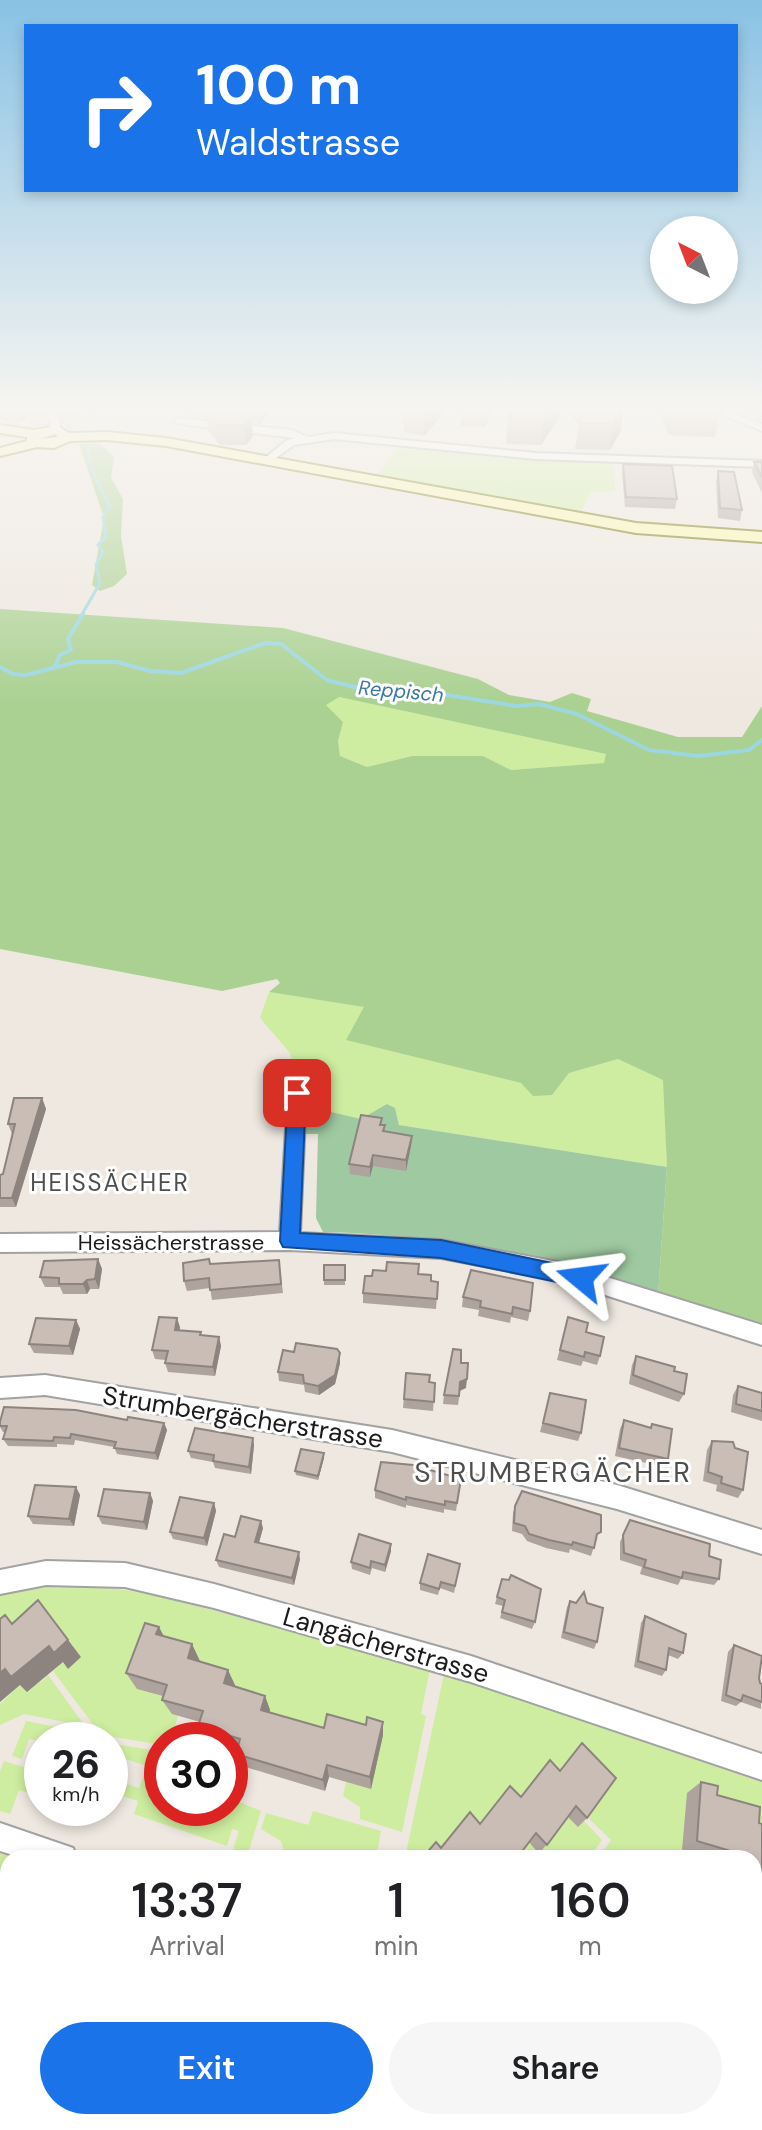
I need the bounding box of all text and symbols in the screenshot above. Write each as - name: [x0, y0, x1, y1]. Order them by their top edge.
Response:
- text: 100 m: [196, 48, 361, 121]
- icon: right: [64, 56, 168, 160]
- text: Waldstrasse: [196, 119, 400, 166]
- north arrow: [650, 216, 738, 304]
- map controls: [650, 216, 738, 304]
- water label: Reppisch: [357, 674, 445, 708]
- pin: [263, 1059, 331, 1127]
- icon: arrive: [275, 1071, 319, 1115]
- district label: HEISSÄCHER: [30, 1167, 190, 1198]
- street label: Heissächerstrasse: [78, 1228, 264, 1257]
- position arrow: [539, 1236, 623, 1320]
- street label: Strumbergächerstrasse: [100, 1378, 386, 1456]
- district label: STRUMBERGÄCHER: [414, 1454, 692, 1491]
- street label: Langächerstrasse: [279, 1599, 493, 1691]
- speed limit sign: 30: [144, 1722, 248, 1826]
- text: 26: [52, 1738, 100, 1790]
- text: km/h: [52, 1781, 100, 1807]
- text: 13:37: [132, 1869, 242, 1932]
- text: 1: [388, 1869, 405, 1932]
- text: 160: [550, 1869, 630, 1932]
- text: Arrival: [149, 1929, 225, 1963]
- text: min: [374, 1929, 418, 1963]
- text: m: [579, 1929, 602, 1963]
- button: Exit: [40, 2022, 373, 2114]
- button: Share: [389, 2022, 722, 2114]

